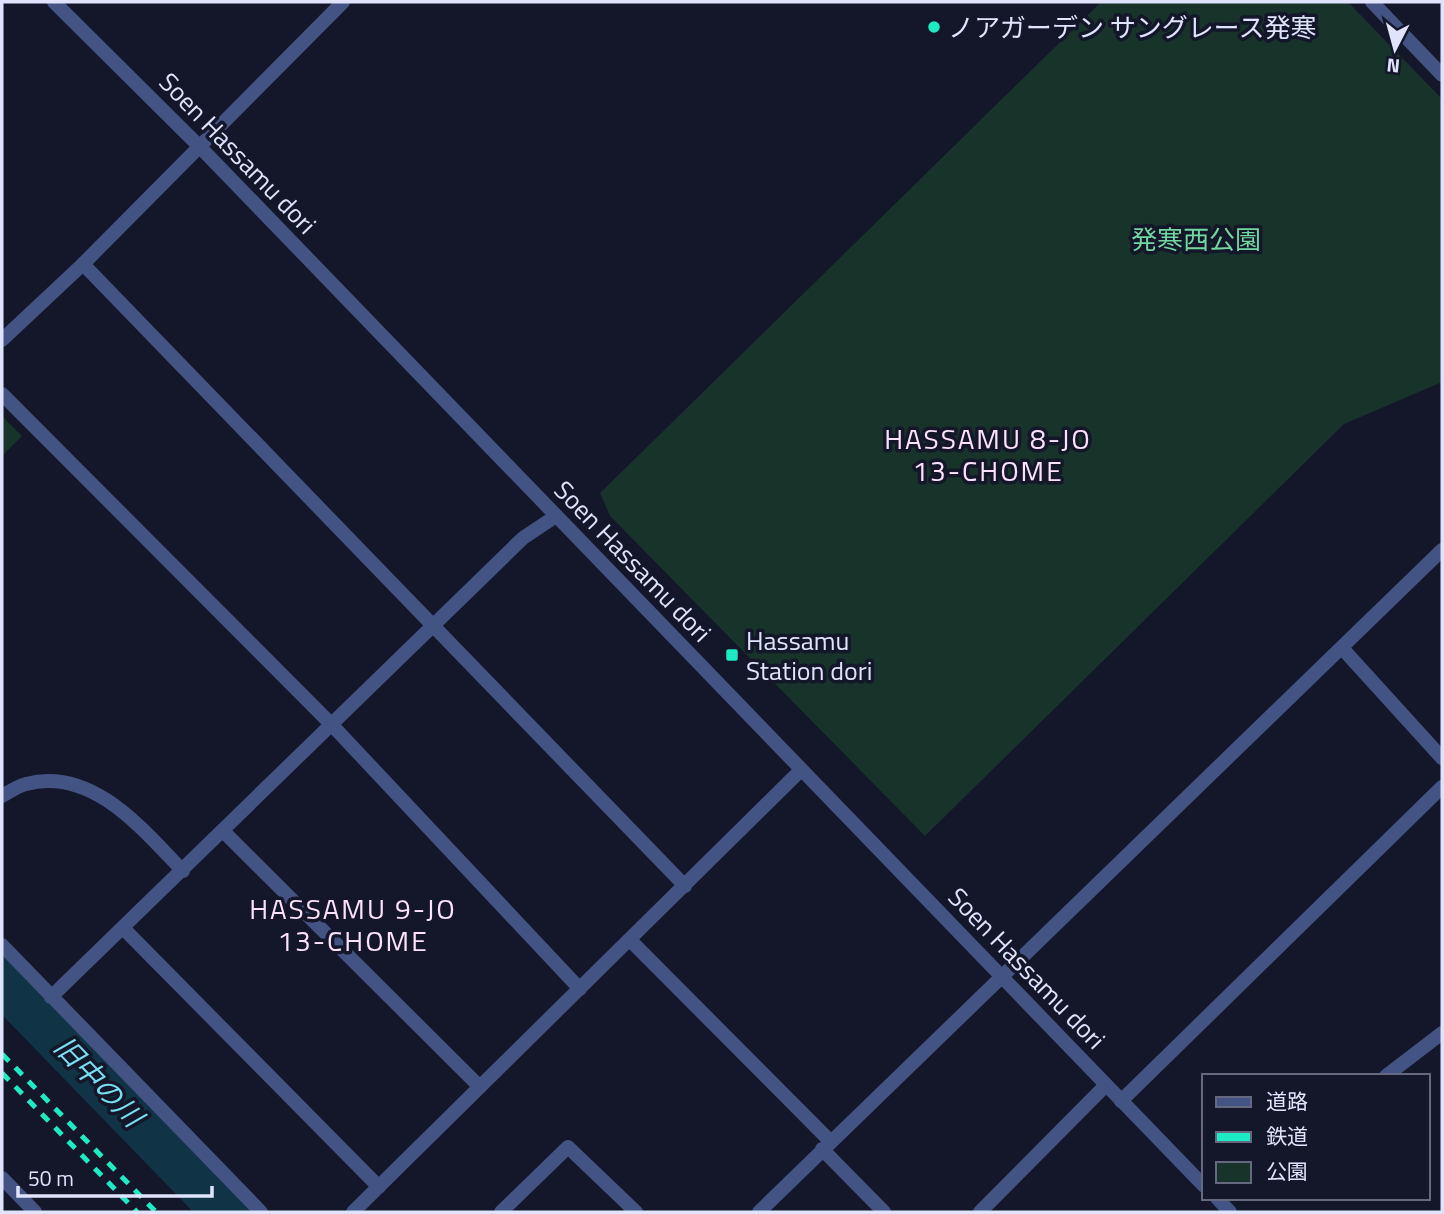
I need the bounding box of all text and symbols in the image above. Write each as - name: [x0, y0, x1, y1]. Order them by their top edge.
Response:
- place label: ノアガーデン サングレース発寒: [948, 8, 1316, 47]
- north arrow: [1360, 14, 1430, 84]
- marker: ノアガーデン サングレース発寒: [926, 19, 942, 35]
- text: N: [1385, 51, 1401, 82]
- street label: Soen Hassamu dori: [150, 63, 326, 243]
- park label: 発寒西公園: [1131, 220, 1261, 259]
- district label: HASSAMU 8-JO 13-CHOME: [884, 417, 1092, 492]
- street label: Soen Hassamu dori: [545, 471, 721, 651]
- place label: Hassamu Station dori: [746, 621, 872, 690]
- marker: Hassamu Station dori: [724, 647, 740, 663]
- street label: Soen Hassamu dori: [939, 878, 1115, 1058]
- district label: HASSAMU 9-JO 13-CHOME: [249, 887, 457, 962]
- water label: 旧中の川: [45, 1026, 155, 1138]
- legend: [1202, 1074, 1430, 1200]
- text: 道路: [1266, 1085, 1308, 1117]
- text: 鉄道: [1266, 1120, 1308, 1152]
- scale bar: [18, 1154, 212, 1198]
- text: 公園: [1266, 1155, 1308, 1187]
- text: 50 m: [28, 1162, 74, 1194]

